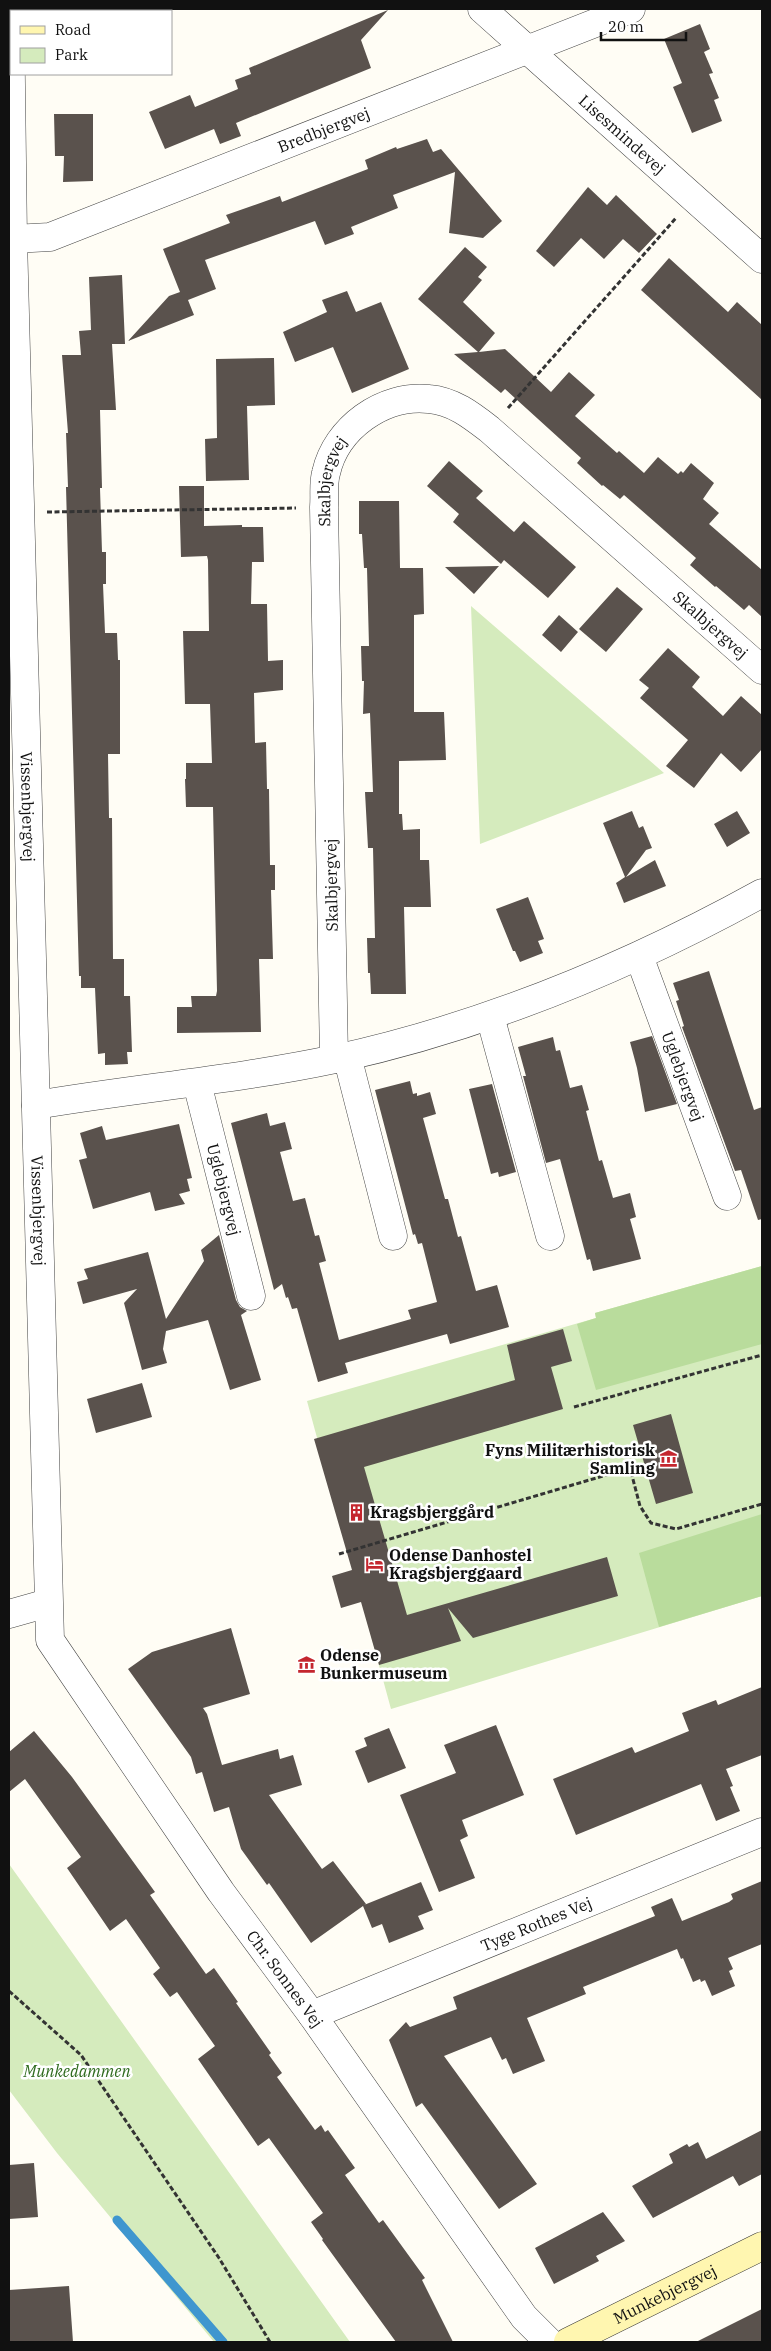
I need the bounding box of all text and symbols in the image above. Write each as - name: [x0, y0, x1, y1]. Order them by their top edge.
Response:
- legend: [10, 10, 172, 75]
- scale bar: [601, 10, 686, 42]
- text: 20 m: [608, 17, 644, 36]
- text: Road: [55, 20, 91, 39]
- text: Park: [55, 45, 88, 64]
- street label: Lisesmindevej: [575, 90, 670, 178]
- street label: Bredbjergvej: [275, 103, 372, 157]
- street label: Skalbjergvej: [314, 432, 351, 527]
- street label: Skalbjergvej: [669, 586, 752, 663]
- street label: Vissenbjergvej: [17, 751, 39, 862]
- street label: Skalbjergvej: [320, 838, 342, 932]
- street label: Uglebjergvej: [657, 1028, 709, 1124]
- street label: Uglebjergvej: [203, 1141, 245, 1238]
- street label: Vissenbjergvej: [27, 1155, 50, 1266]
- place label: Fyns Militærhistorisk Samling: [485, 1440, 656, 1478]
- museum icon: Fyns Militærhistorisk Samling: [659, 1449, 679, 1469]
- building icon: Kragsbjerggård: [346, 1502, 366, 1522]
- place label: Kragsbjerggård: [370, 1502, 494, 1522]
- place label: Odense Danhostel Kragsbjerggaard: [389, 1545, 532, 1583]
- hotel icon: Odense Danhostel Kragsbjerggaard: [365, 1554, 385, 1574]
- place label: Odense Bunkermuseum: [320, 1645, 448, 1683]
- museum icon: Odense Bunkermuseum: [296, 1654, 316, 1674]
- street label: Tyge Rothes Vej: [478, 1892, 595, 1955]
- street label: Chr. Sonnes Vej: [243, 1926, 328, 2031]
- park label: Munkedammen: [22, 2061, 131, 2081]
- street label: Munkebjergvej: [610, 2260, 720, 2328]

